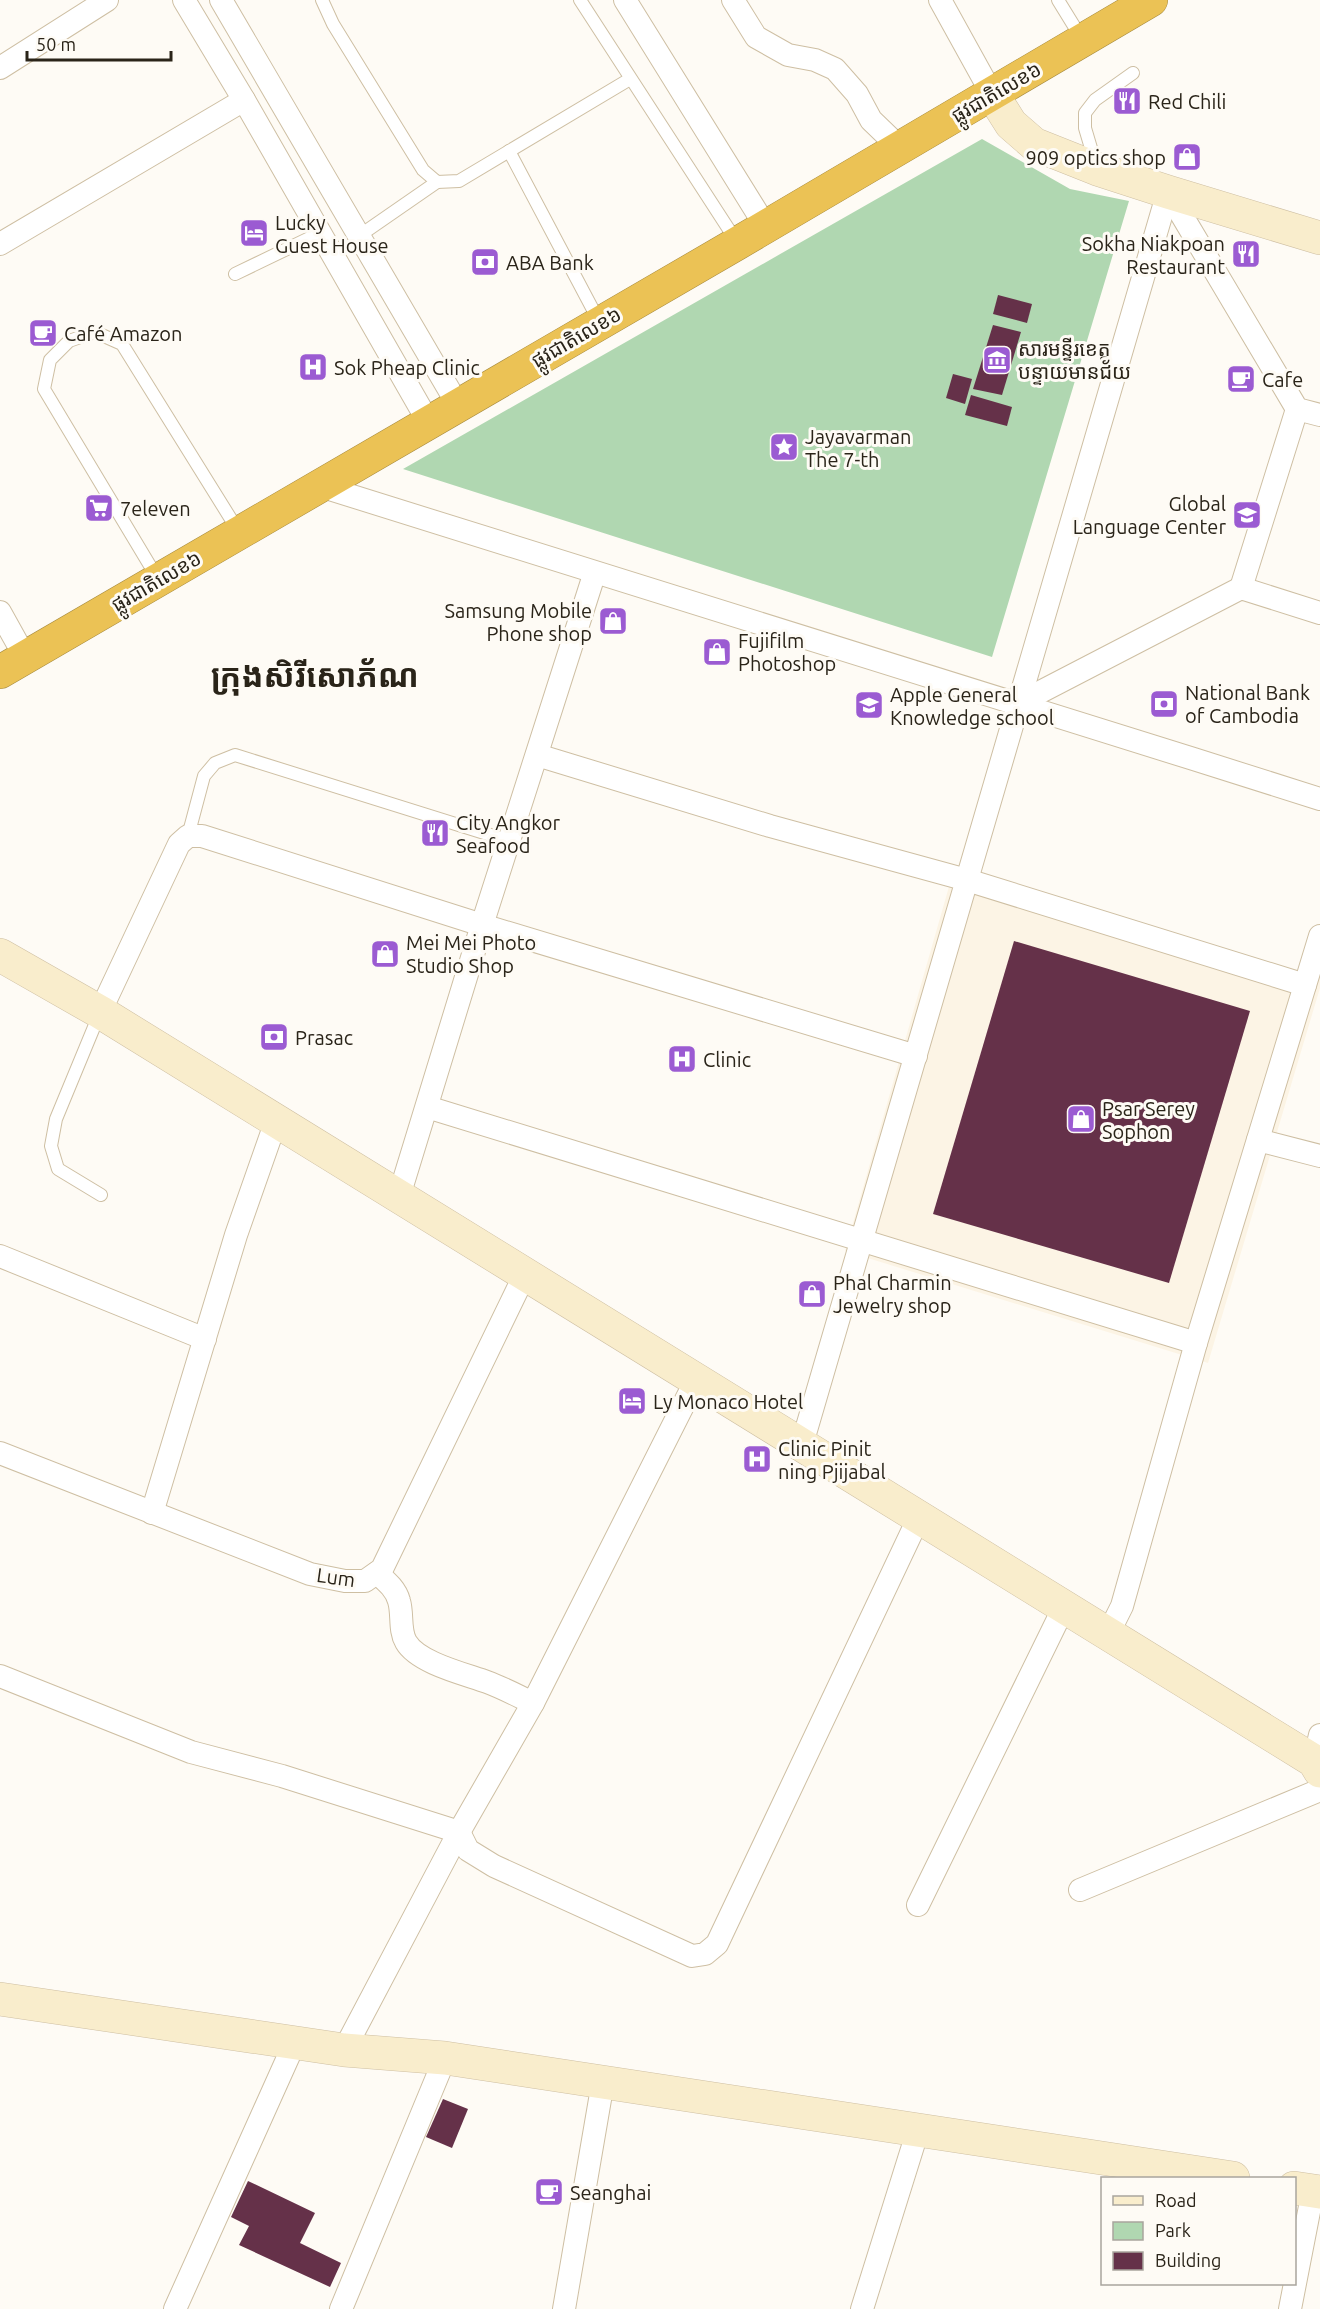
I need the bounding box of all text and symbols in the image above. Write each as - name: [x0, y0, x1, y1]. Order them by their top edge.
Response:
- scale bar: [27, 24, 171, 62]
- text: 50 m: [36, 34, 76, 54]
- street label: ផ្លូវជាតិលេខ៦: [947, 57, 1049, 134]
- restaurant icon: Red Chili: [1111, 85, 1143, 117]
- place label: Red Chili: [1148, 90, 1226, 113]
- shop icon: 909 optics shop: [1171, 141, 1203, 173]
- place label: 909 optics shop: [1025, 146, 1166, 169]
- place label: Lucky Guest House: [275, 211, 389, 257]
- hotel icon: Lucky Guest House: [238, 217, 270, 249]
- place label: Sokha Niakpoan Restaurant: [1082, 232, 1225, 278]
- restaurant icon: Sokha Niakpoan Restaurant: [1230, 238, 1262, 270]
- bank icon: ABA Bank: [469, 246, 501, 278]
- place label: ABA Bank: [506, 251, 594, 274]
- street label: ផ្លូវជាតិលេខ៦: [527, 302, 629, 379]
- cafe icon: Café Amazon: [27, 317, 59, 349]
- place label: Café Amazon: [64, 322, 182, 345]
- place label: សារមន្ទីរខេត្ត បន្ទាយមានជ័យ: [1018, 337, 1131, 384]
- museum icon: សារមន្ទីរខេត្ត បន្ទាយមានជ័យ: [981, 344, 1013, 376]
- hospital icon: Sok Pheap Clinic: [297, 351, 329, 383]
- place label: Sok Pheap Clinic: [334, 356, 480, 379]
- cafe icon: Cafe: [1225, 363, 1257, 395]
- place label: Cafe: [1262, 368, 1303, 391]
- place label: Jayavarman The 7-th: [805, 425, 912, 471]
- place icon: Jayavarman The 7-th: [768, 431, 800, 463]
- supermarket icon: 7eleven: [83, 492, 115, 524]
- place label: Global Language Center: [1073, 492, 1226, 538]
- place label: 7eleven: [120, 497, 191, 520]
- school or university icon: Global Language Center: [1231, 499, 1263, 531]
- street label: ផ្លូវជាតិលេខ៦: [107, 546, 209, 623]
- place label: Samsung Mobile Phone shop: [444, 599, 592, 645]
- shop icon: Samsung Mobile Phone shop: [597, 605, 629, 637]
- place label: Fujifilm Photoshop: [738, 629, 836, 675]
- shop icon: Fujifilm Photoshop: [701, 636, 733, 668]
- district label: ក្រុងសិរីសោភ័ណ: [211, 657, 419, 696]
- place label: National Bank of Cambodia: [1185, 681, 1310, 727]
- place label: Apple General Knowledge school: [890, 683, 1054, 729]
- bank icon: National Bank of Cambodia: [1148, 688, 1180, 720]
- school or university icon: Apple General Knowledge school: [853, 689, 885, 721]
- place label: City Angkor Seafood: [456, 811, 561, 857]
- restaurant icon: City Angkor Seafood: [419, 817, 451, 849]
- place label: Mei Mei Photo Studio Shop: [406, 931, 536, 977]
- shop icon: Mei Mei Photo Studio Shop: [369, 938, 401, 970]
- bank icon: Prasac: [258, 1021, 290, 1053]
- place label: Prasac: [295, 1026, 353, 1049]
- hospital icon: Clinic: [666, 1043, 698, 1075]
- place label: Clinic: [703, 1048, 751, 1071]
- place label: Psar Serey Sophon: [1102, 1097, 1195, 1143]
- shop icon: Psar Serey Sophon: [1065, 1103, 1097, 1135]
- place label: Phal Charmin Jewelry shop: [833, 1271, 952, 1317]
- shop icon: Phal Charmin Jewelry shop: [796, 1278, 828, 1310]
- hotel icon: Ly Monaco Hotel: [616, 1385, 648, 1417]
- place label: Ly Monaco Hotel: [653, 1390, 803, 1413]
- place label: Clinic Pinit ning Pjijabal: [778, 1437, 886, 1483]
- hospital icon: Clinic Pinit ning Pjijabal: [741, 1443, 773, 1475]
- street label: Lum: [315, 1563, 357, 1591]
- cafe icon: Seanghai: [533, 2176, 565, 2208]
- legend: [1101, 2177, 1296, 2285]
- place label: Seanghai: [570, 2181, 651, 2204]
- text: Road: [1155, 2190, 1197, 2210]
- text: Park: [1155, 2220, 1191, 2240]
- text: Building: [1155, 2250, 1221, 2270]

